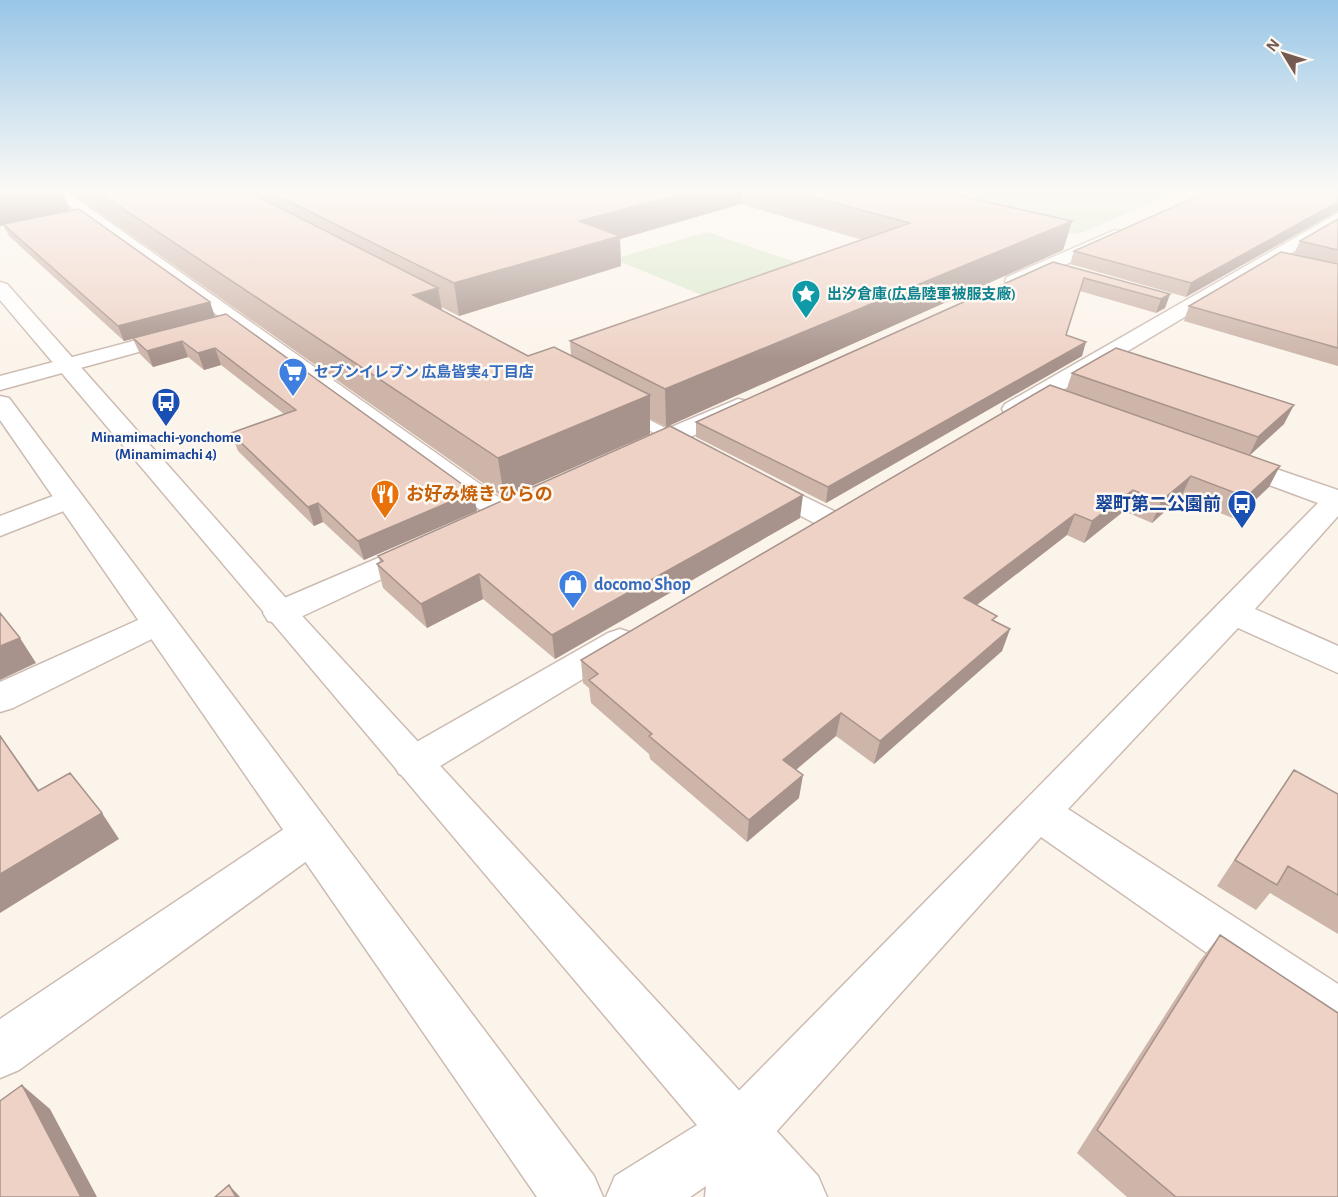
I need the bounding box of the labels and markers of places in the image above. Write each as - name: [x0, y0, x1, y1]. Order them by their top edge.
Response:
- place icon: 出汐倉庫(広島陸軍被服支廠): [790, 278, 822, 320]
- place label: 出汐倉庫(広島陸軍被服支廠): [827, 285, 1016, 302]
- supermarket icon: セブンイレブン 広島皆実4丁目店: [277, 356, 309, 398]
- place label: セブンイレブン 広島皆実4丁目店: [314, 363, 534, 380]
- bus stop icon: Minamimachi-yonchome (Minamimachi 4): [150, 386, 182, 428]
- place label: Minamimachi-yonchome (Minamimachi 4): [91, 430, 241, 462]
- restaurant icon: お好み焼き ひらの: [369, 478, 401, 520]
- place label: お好み焼き ひらの: [406, 484, 553, 504]
- bus stop icon: 翠町第二公園前: [1226, 488, 1258, 530]
- place label: 翠町第二公園前: [1095, 494, 1221, 514]
- shop icon: docomo Shop: [557, 568, 589, 610]
- place label: docomo Shop: [594, 576, 691, 594]

